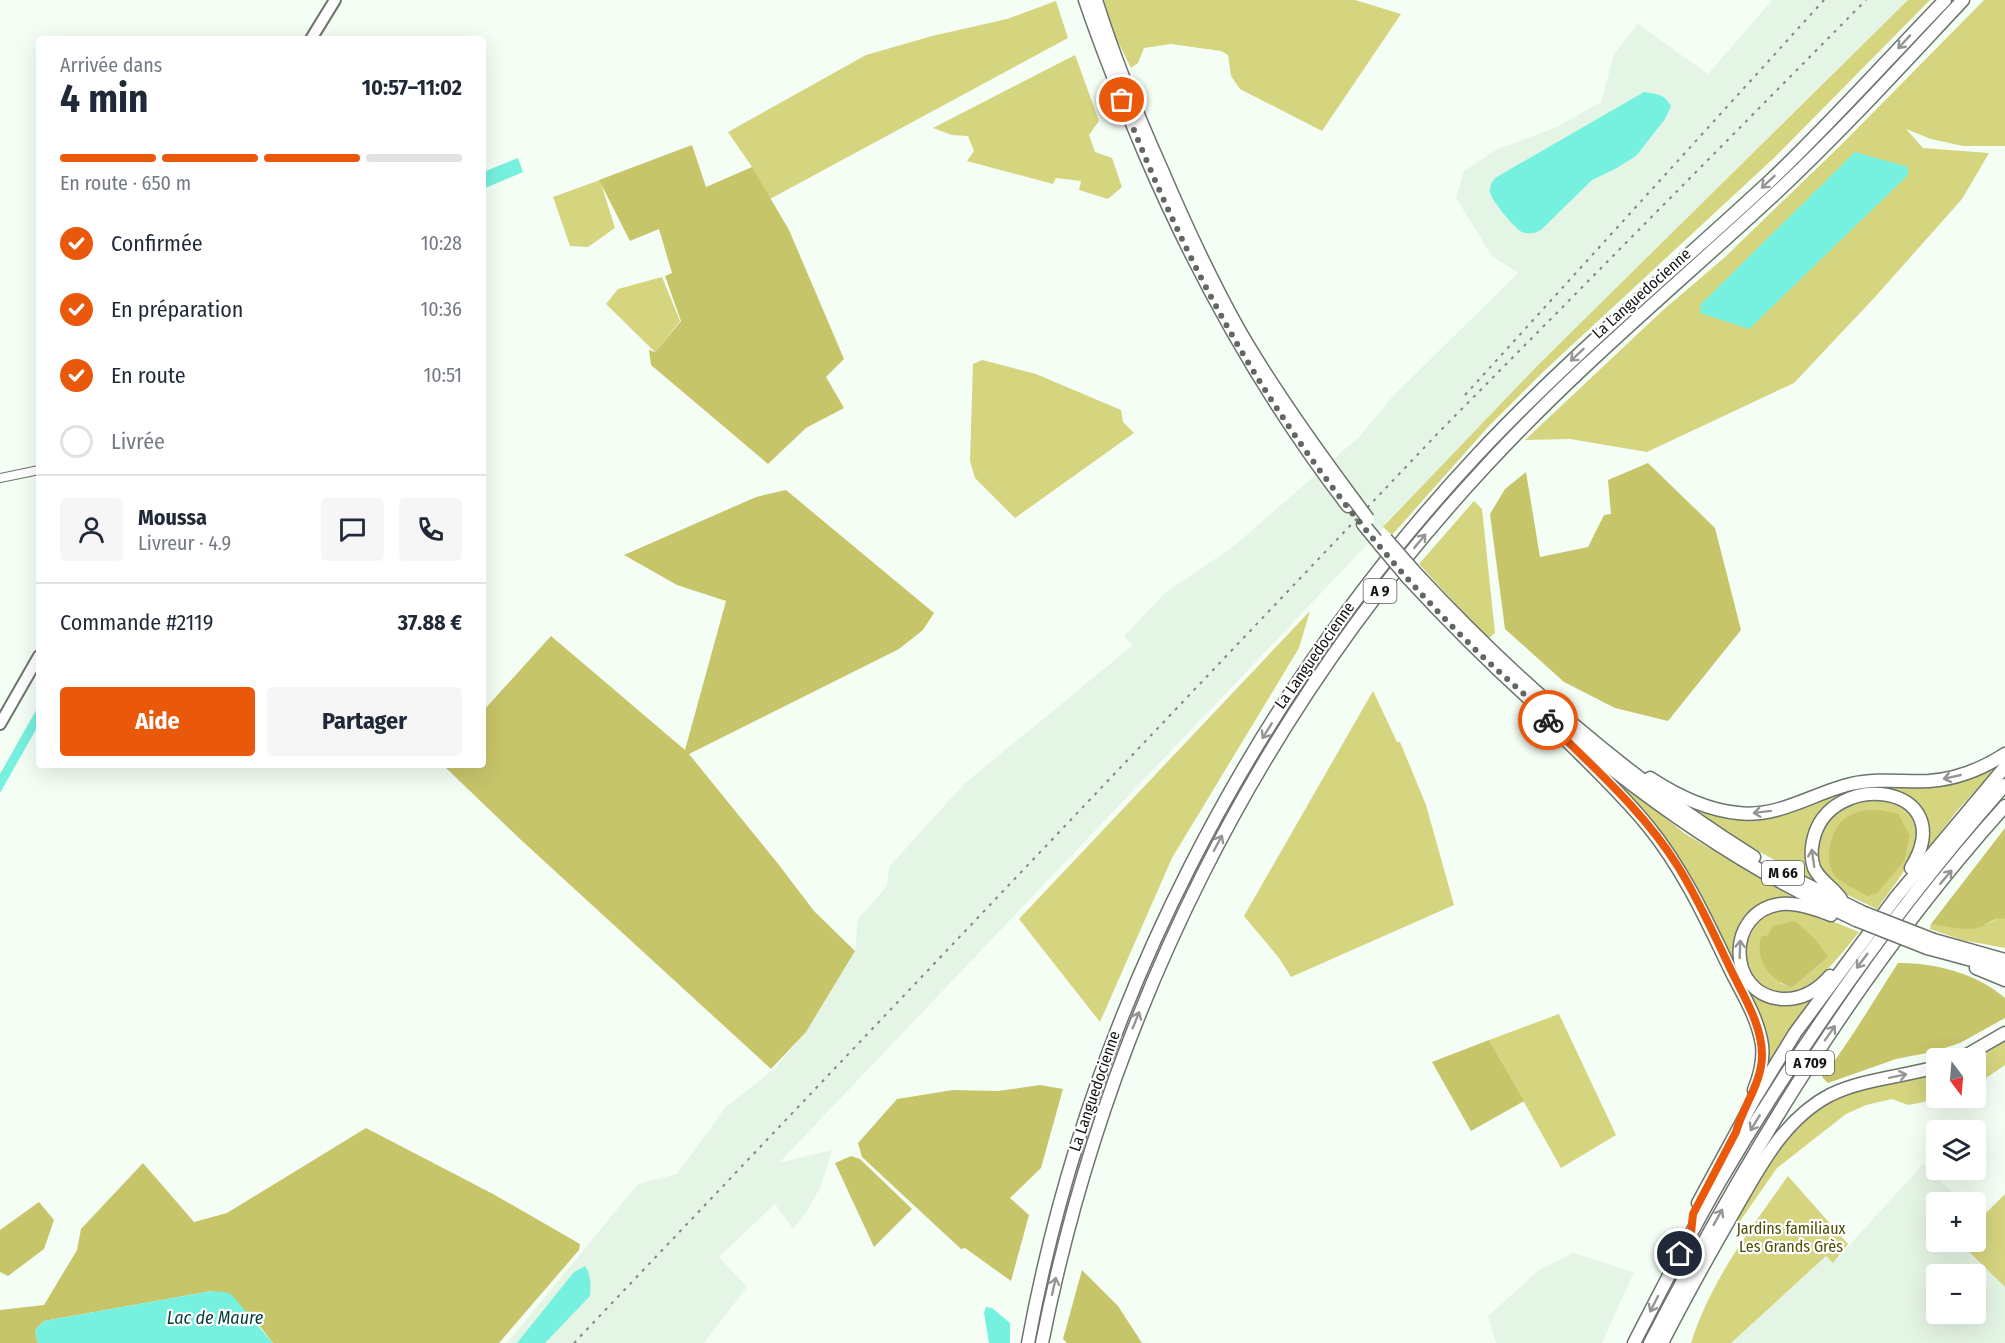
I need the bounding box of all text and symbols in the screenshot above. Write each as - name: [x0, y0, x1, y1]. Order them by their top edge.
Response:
- one-way arrow: [1897, 35, 1912, 50]
- text: Arrivée dans: [60, 53, 162, 77]
- text: 10:57–11:02: [362, 74, 462, 101]
- pin: [1096, 74, 1147, 125]
- text: 4 min: [60, 76, 148, 122]
- icon: bag: [1105, 83, 1138, 116]
- text: En route · 650 m: [60, 171, 191, 195]
- one-way arrow: [1761, 175, 1776, 189]
- icon: check: [60, 227, 93, 260]
- text: Confirmée: [111, 230, 203, 257]
- text: 10:28: [421, 231, 462, 255]
- street label: La Languedocienne: [1588, 244, 1695, 343]
- icon: check: [60, 293, 93, 326]
- text: En préparation: [111, 296, 243, 323]
- text: 10:36: [420, 297, 462, 321]
- one-way arrow: [1570, 348, 1585, 362]
- icon: check: [60, 359, 93, 392]
- text: En route: [111, 362, 186, 389]
- text: 10:51: [423, 363, 462, 387]
- text: Livrée: [111, 428, 165, 455]
- button: person: [60, 498, 123, 561]
- button: chat: [321, 498, 384, 561]
- button: phone: [399, 498, 462, 561]
- text: Moussa: [138, 504, 207, 531]
- text: Livreur · 4.9: [138, 531, 231, 555]
- one-way arrow: [1413, 533, 1426, 549]
- road number: A 9: [1364, 579, 1396, 603]
- street label: La Languedocienne: [1270, 598, 1358, 712]
- text: Commande #2119: [60, 609, 213, 636]
- text: 37.88 €: [398, 609, 462, 636]
- button: Aide: [60, 687, 255, 756]
- button: Partager: [267, 687, 462, 756]
- courier: [1518, 690, 1578, 750]
- icon: bike: [1532, 704, 1565, 737]
- one-way arrow: [1260, 722, 1272, 739]
- one-way arrow: [1943, 771, 1962, 783]
- one-way arrow: [1753, 806, 1772, 817]
- one-way arrow: [1213, 834, 1224, 852]
- one-way arrow: [1808, 849, 1819, 868]
- road number: M 66: [1762, 861, 1804, 885]
- one-way arrow: [1939, 870, 1953, 885]
- one-way arrow: [1735, 940, 1746, 960]
- one-way arrow: [1856, 952, 1869, 968]
- one-way arrow: [1132, 1011, 1143, 1029]
- one-way arrow: [1824, 1026, 1836, 1042]
- street label: La Languedocienne: [1065, 1028, 1124, 1154]
- north arrow: [1926, 1048, 1986, 1108]
- map controls: [1926, 1048, 1986, 1324]
- road number: A 709: [1786, 1051, 1834, 1075]
- one-way arrow: [1888, 1070, 1907, 1081]
- one-way arrow: [1749, 1114, 1761, 1131]
- button: layers: [1926, 1120, 1986, 1180]
- button: +: [1926, 1192, 1986, 1252]
- one-way arrow: [1712, 1209, 1724, 1226]
- park label: Jardins familiaux Les Grands Grès: [1736, 1219, 1846, 1256]
- pin: [1654, 1228, 1705, 1279]
- icon: home: [1663, 1237, 1696, 1270]
- button: −: [1926, 1264, 1986, 1324]
- one-way arrow: [1049, 1277, 1060, 1296]
- one-way arrow: [1648, 1294, 1660, 1312]
- water label: Lac de Maure: [167, 1307, 264, 1329]

